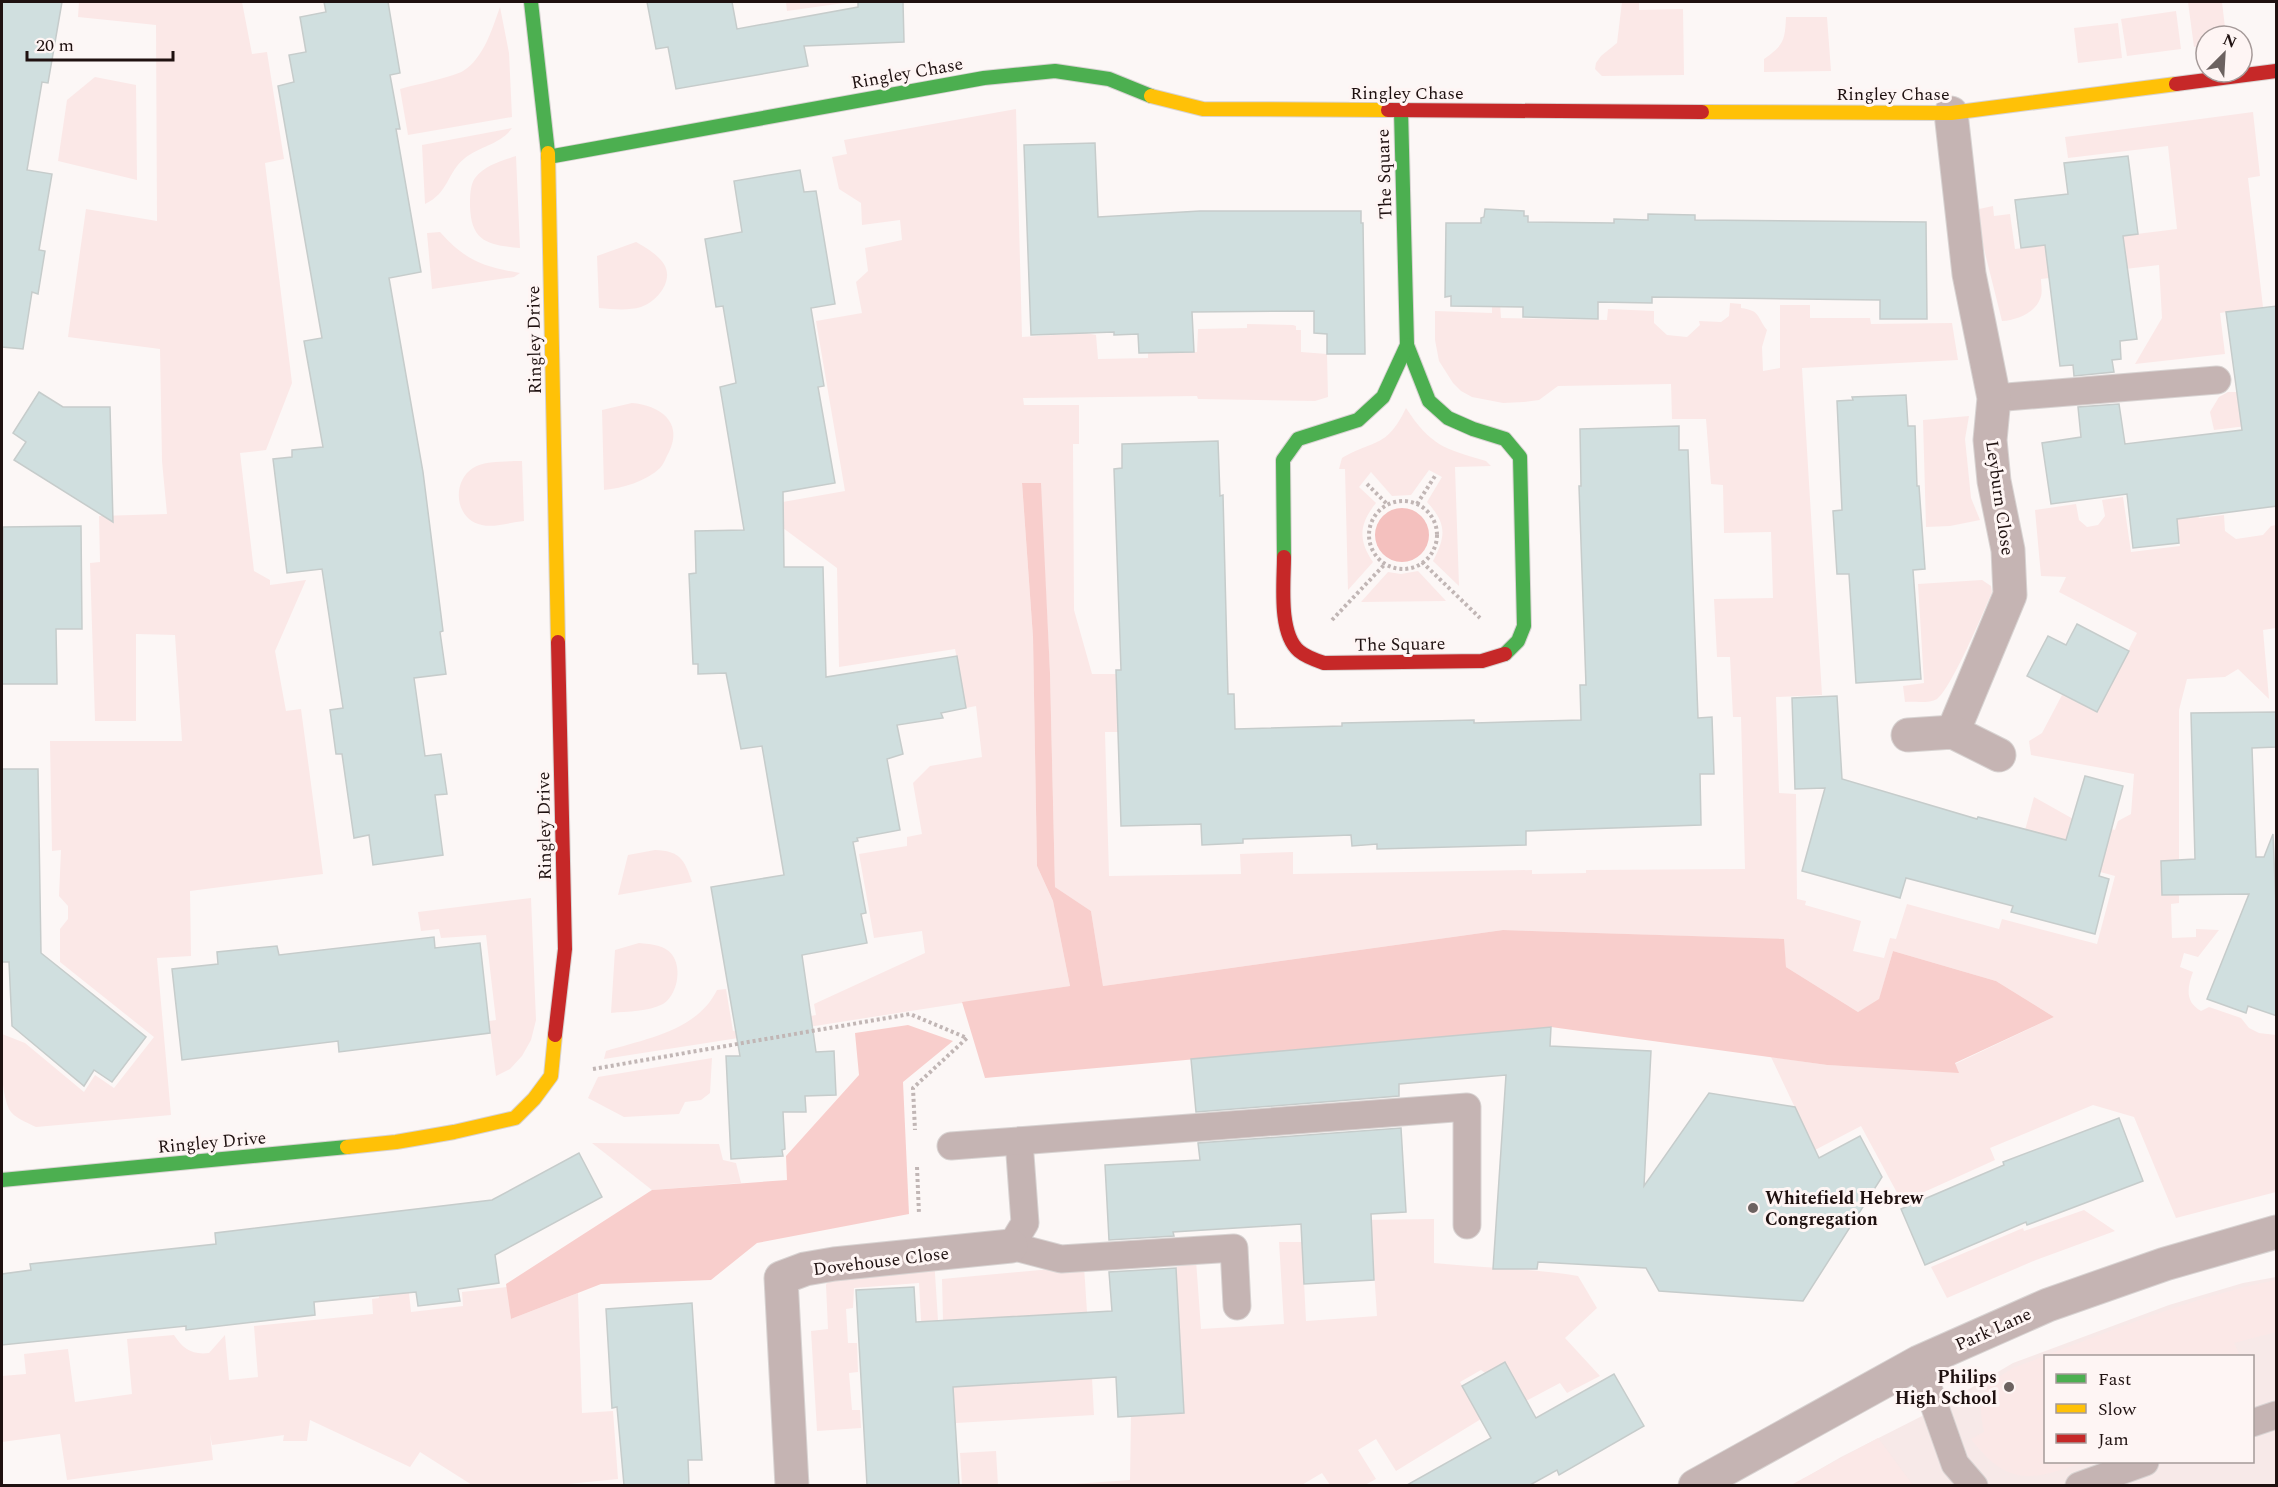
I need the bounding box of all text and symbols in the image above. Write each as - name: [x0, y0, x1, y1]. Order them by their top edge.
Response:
- scale bar: [27, 24, 172, 62]
- north arrow: [2194, 24, 2254, 84]
- text: N: [2219, 28, 2241, 55]
- text: 20 m: [36, 32, 74, 59]
- street label: Ringley Chase: [849, 50, 965, 97]
- street label: Ringley Chase: [1350, 80, 1464, 107]
- street label: Ringley Chase: [1836, 81, 1950, 108]
- street label: The Square: [1369, 128, 1400, 220]
- street label: Ringley Drive: [520, 285, 549, 395]
- street label: Leyburn Close: [1978, 439, 2021, 557]
- street label: The Square: [1355, 630, 1446, 659]
- street label: Ringley Drive: [530, 771, 559, 881]
- street label: Ringley Drive: [157, 1124, 267, 1161]
- place label: Whitefield Hebrew Congregation: [1765, 1185, 1924, 1233]
- marker: Whitefield Hebrew Congregation: [1746, 1201, 1760, 1215]
- street label: Dovehouse Close: [811, 1240, 951, 1283]
- street label: Park Lane: [1951, 1301, 2036, 1358]
- legend: [2044, 1355, 2254, 1463]
- place label: Philips High School: [1895, 1364, 1997, 1412]
- text: Fast: [2098, 1366, 2131, 1393]
- marker: Philips High School: [2002, 1380, 2016, 1394]
- text: Slow: [2098, 1396, 2137, 1423]
- text: Jam: [2098, 1426, 2129, 1453]

